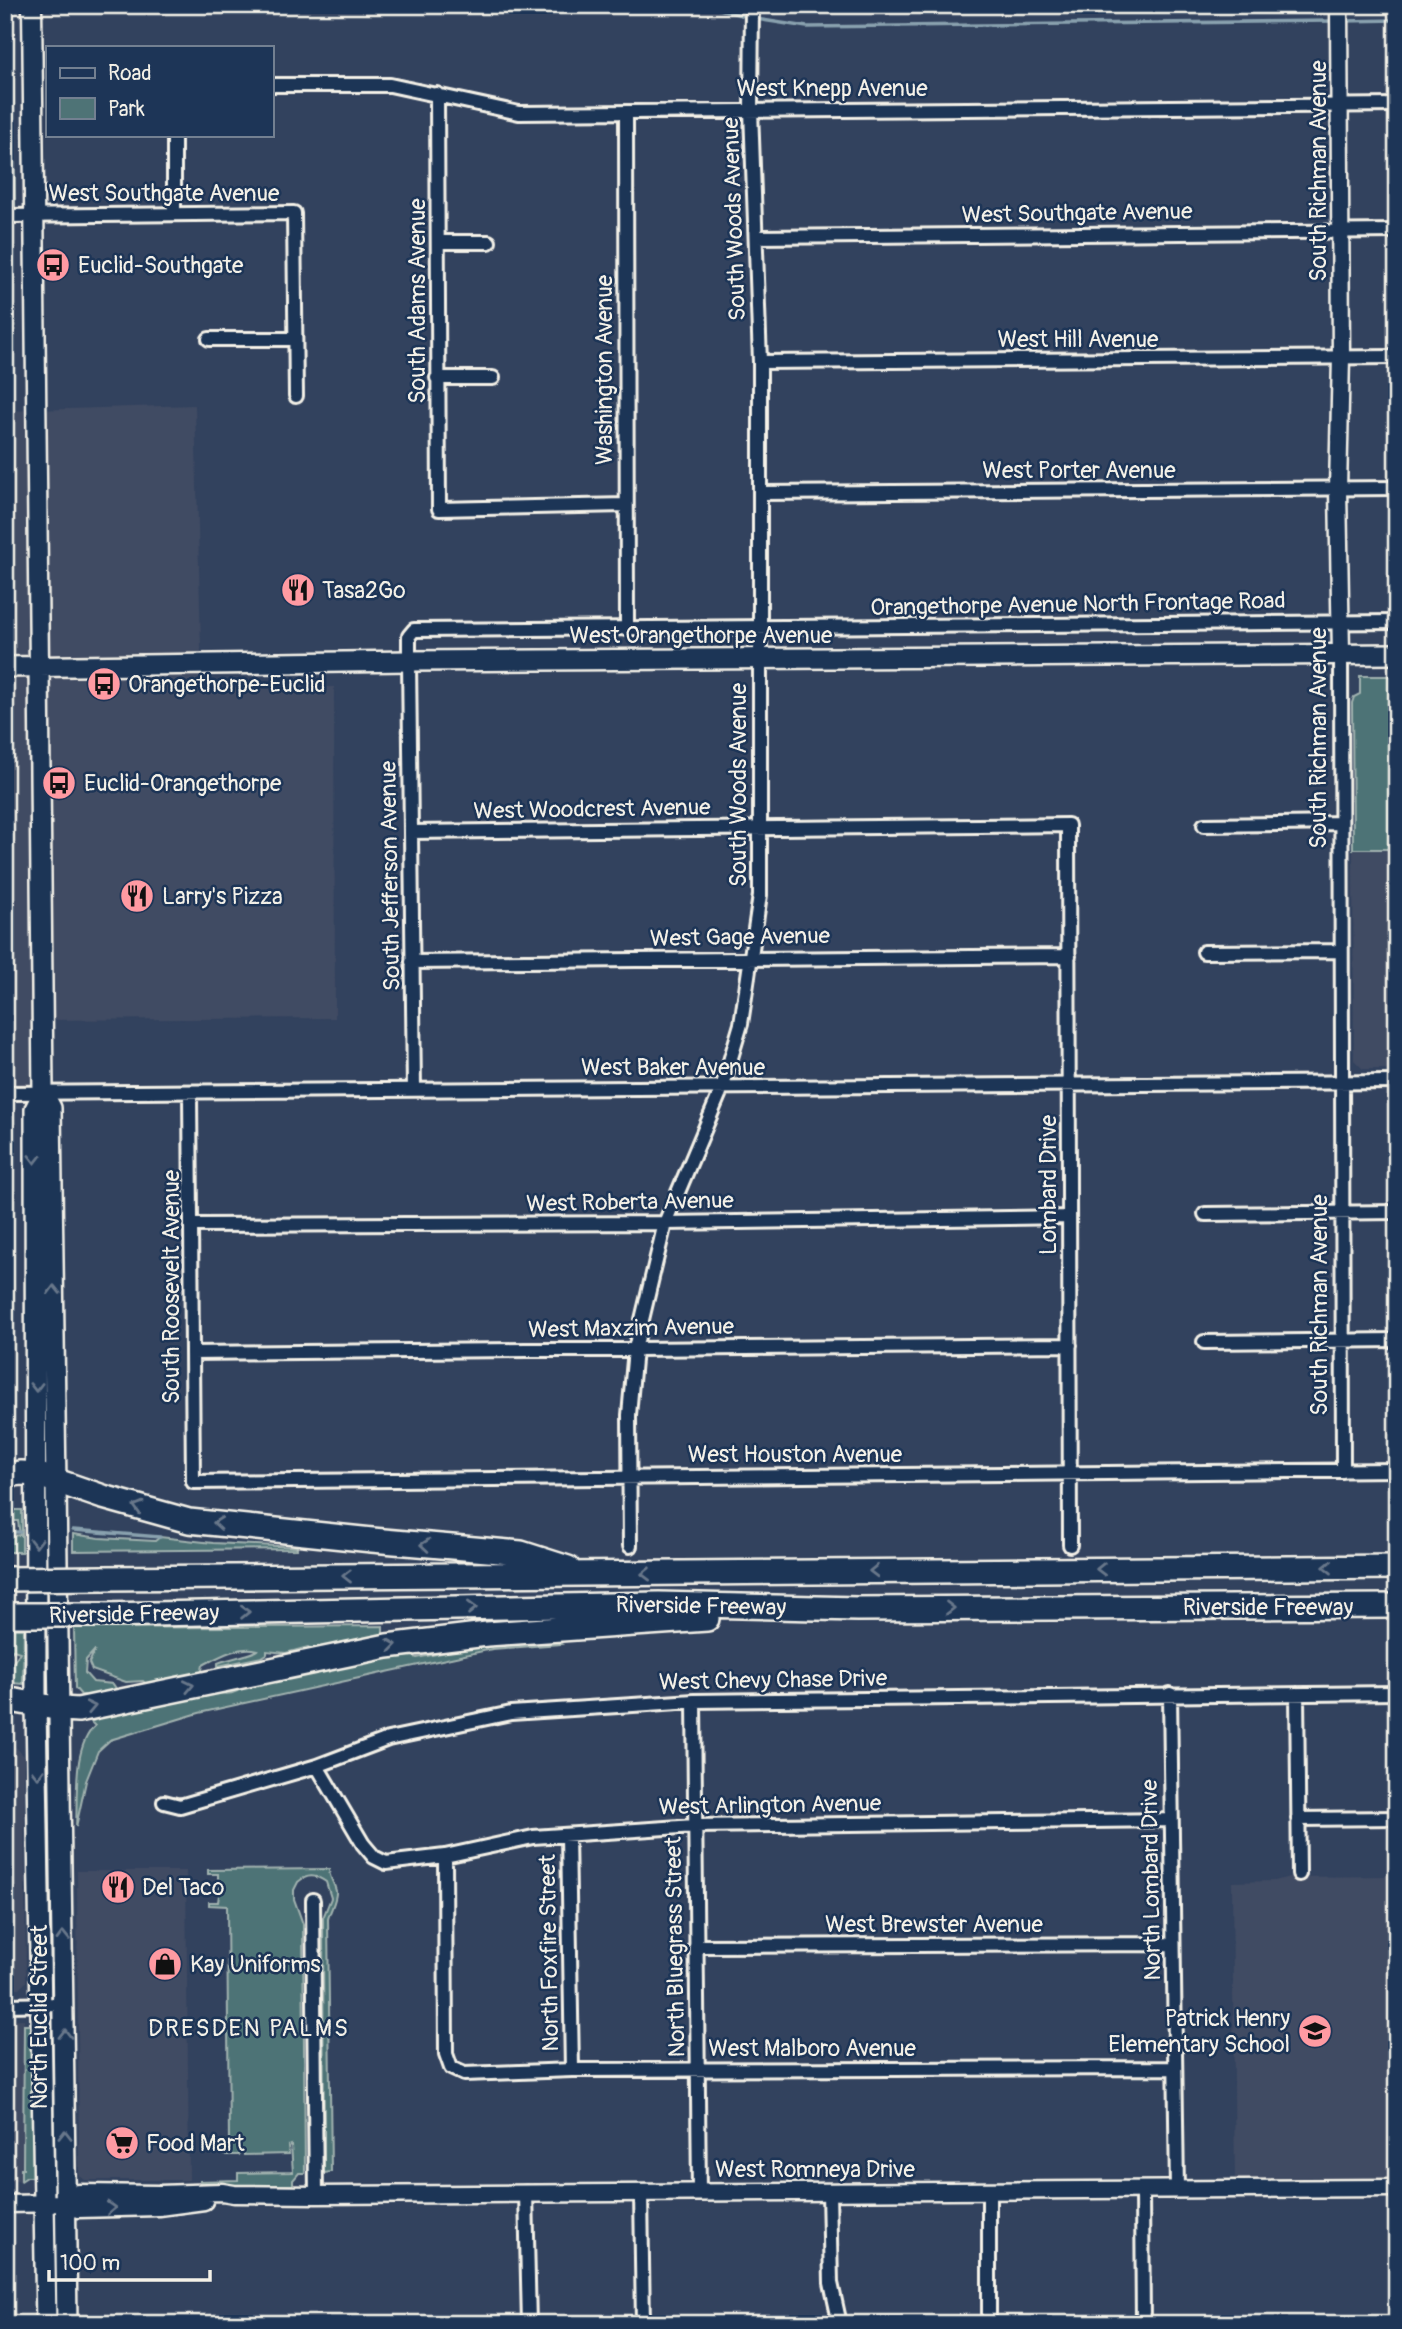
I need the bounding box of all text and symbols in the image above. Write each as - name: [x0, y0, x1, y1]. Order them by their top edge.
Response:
- legend: [46, 46, 273, 136]
- text: Road: [108, 60, 152, 87]
- street label: South Richman Avenue: [1304, 60, 1333, 282]
- street label: West Knepp Avenue: [736, 74, 928, 103]
- text: Park: [108, 96, 145, 123]
- street label: South Woods Avenue: [716, 116, 752, 321]
- street label: West Southgate Avenue: [49, 179, 280, 208]
- street label: West Southgate Avenue: [961, 196, 1193, 230]
- street label: South Adams Avenue: [403, 198, 432, 404]
- bus stop icon: Euclid-Southgate: [34, 246, 72, 284]
- place label: Euclid-Southgate: [78, 251, 244, 280]
- street label: Washington Avenue: [590, 274, 619, 465]
- street label: West Hill Avenue: [998, 325, 1159, 354]
- street label: West Porter Avenue: [982, 456, 1176, 485]
- restaurant icon: Tasa2Go: [279, 571, 317, 609]
- place label: Tasa2Go: [322, 576, 406, 605]
- street label: Orangethorpe Avenue North Frontage Road: [870, 586, 1286, 622]
- street label: West Orangethorpe Avenue: [570, 621, 833, 650]
- street label: South Richman Avenue: [1304, 627, 1333, 849]
- bus stop icon: Orangethorpe-Euclid: [85, 665, 123, 703]
- place label: Orangethorpe-Euclid: [128, 670, 325, 699]
- street label: South Woods Avenue: [724, 682, 753, 887]
- street label: South Jefferson Avenue: [373, 760, 407, 991]
- bus stop icon: Euclid-Orangethorpe: [40, 764, 78, 802]
- place label: Euclid-Orangethorpe: [84, 769, 282, 798]
- street label: West Woodcrest Avenue: [473, 792, 711, 826]
- restaurant icon: Larry's Pizza: [118, 877, 156, 915]
- place label: Larry's Pizza: [162, 882, 283, 911]
- street label: West Gage Avenue: [650, 921, 831, 953]
- street label: West Baker Avenue: [581, 1053, 766, 1082]
- street label: Lombard Drive: [1034, 1114, 1063, 1255]
- one-way arrow: [27, 1155, 43, 1165]
- street label: South Roosevelt Avenue: [157, 1169, 186, 1404]
- street label: West Roberta Avenue: [526, 1186, 735, 1218]
- street label: South Richman Avenue: [1305, 1194, 1334, 1416]
- one-way arrow: [46, 1284, 62, 1295]
- street label: West Maxzim Avenue: [528, 1312, 735, 1344]
- one-way arrow: [28, 1382, 44, 1393]
- street label: West Houston Avenue: [688, 1440, 903, 1469]
- one-way arrow: [133, 1501, 145, 1516]
- one-way arrow: [212, 1516, 223, 1531]
- one-way arrow: [28, 1538, 44, 1548]
- one-way arrow: [419, 1538, 430, 1553]
- one-way arrow: [1323, 1559, 1333, 1575]
- one-way arrow: [1095, 1561, 1106, 1576]
- one-way arrow: [868, 1563, 878, 1579]
- one-way arrow: [640, 1566, 651, 1582]
- one-way arrow: [342, 1569, 353, 1584]
- street label: Riverside Freeway: [615, 1590, 787, 1622]
- street label: Riverside Freeway: [1183, 1593, 1353, 1622]
- street label: Riverside Freeway: [48, 1598, 220, 1630]
- one-way arrow: [467, 1600, 478, 1615]
- one-way arrow: [945, 1600, 956, 1616]
- one-way arrow: [240, 1604, 250, 1620]
- one-way arrow: [386, 1638, 398, 1653]
- street label: West Chevy Chase Drive: [659, 1663, 888, 1696]
- one-way arrow: [183, 1680, 195, 1695]
- one-way arrow: [85, 1700, 97, 1715]
- one-way arrow: [30, 1769, 45, 1780]
- street label: North Lombard Drive: [1135, 1778, 1167, 1981]
- street label: West Arlington Avenue: [658, 1789, 882, 1821]
- street label: North Bluegrass Street: [659, 1836, 691, 2058]
- street label: North Foxfire Street: [533, 1853, 565, 2052]
- restaurant icon: Del Taco: [99, 1868, 137, 1906]
- place label: Del Taco: [142, 1873, 224, 1902]
- street label: West Brewster Avenue: [825, 1910, 1044, 1939]
- street label: North Euclid Street: [25, 1924, 54, 2109]
- one-way arrow: [55, 1930, 71, 1941]
- shop icon: Kay Uniforms: [146, 1945, 184, 1983]
- place label: Kay Uniforms: [190, 1950, 321, 1979]
- place label: Patrick Henry Elementary School: [1108, 2004, 1290, 2059]
- school or university icon: Patrick Henry Elementary School: [1296, 2012, 1334, 2050]
- district label: DRESDEN PALMS: [148, 2014, 350, 2043]
- one-way arrow: [57, 2028, 73, 2038]
- street label: West Malboro Avenue: [708, 2034, 916, 2063]
- supermarket icon: Food Mart: [103, 2124, 141, 2162]
- one-way arrow: [57, 2129, 73, 2140]
- place label: Food Mart: [146, 2129, 245, 2158]
- street label: West Romneya Drive: [715, 2155, 916, 2184]
- one-way arrow: [107, 2200, 117, 2216]
- scale bar: [49, 2238, 210, 2282]
- text: 100 m: [60, 2250, 120, 2277]

